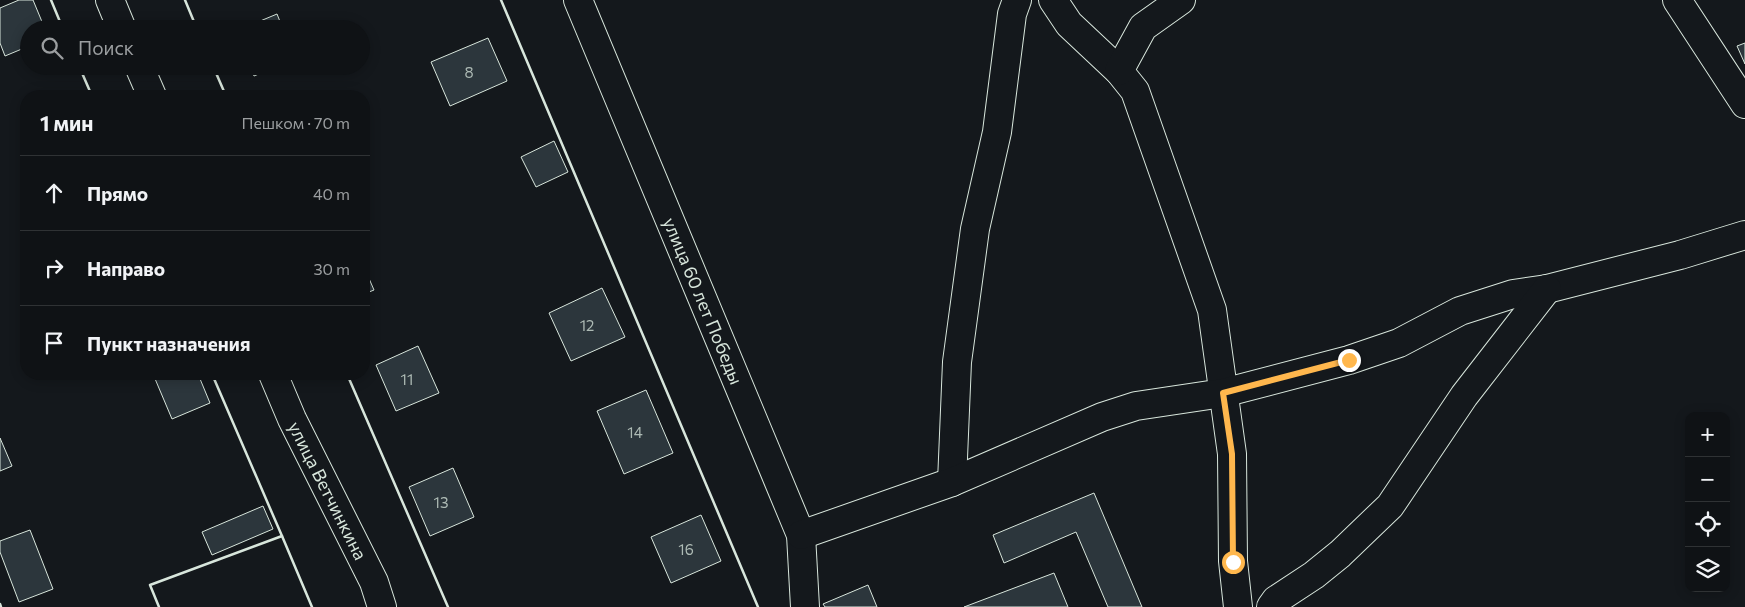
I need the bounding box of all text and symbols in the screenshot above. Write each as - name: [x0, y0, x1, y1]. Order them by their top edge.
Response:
- search box: [20, 20, 370, 75]
- icon: search: [38, 34, 66, 62]
- text: Поиск: [78, 36, 134, 59]
- house number: 8: [464, 63, 474, 81]
- text: 1 мин: [40, 110, 93, 135]
- text: Пешком · 70 m: [241, 113, 350, 132]
- icon: ahead: [40, 179, 68, 207]
- text: Прямо: [87, 182, 148, 205]
- text: 40 m: [313, 184, 350, 203]
- street label: улица 60 лет Победы: [659, 214, 748, 388]
- icon: right: [40, 254, 68, 282]
- text: Направо: [87, 257, 165, 280]
- text: 30 m: [313, 259, 350, 278]
- house number: 12: [580, 316, 594, 334]
- icon: arrive: [40, 329, 68, 357]
- text: Пункт назначения: [87, 332, 250, 355]
- route end: [1338, 349, 1361, 372]
- house number: 11: [401, 370, 413, 388]
- map controls: [1685, 412, 1730, 592]
- button: +: [1685, 412, 1730, 457]
- street label: улица Ветчинкина: [284, 418, 372, 563]
- house number: 14: [627, 423, 643, 441]
- button: −: [1685, 457, 1730, 502]
- house number: 13: [434, 493, 448, 511]
- button: locate: [1685, 502, 1730, 547]
- house number: 16: [678, 540, 694, 558]
- button: layers: [1685, 547, 1730, 592]
- route start: [1222, 551, 1245, 574]

